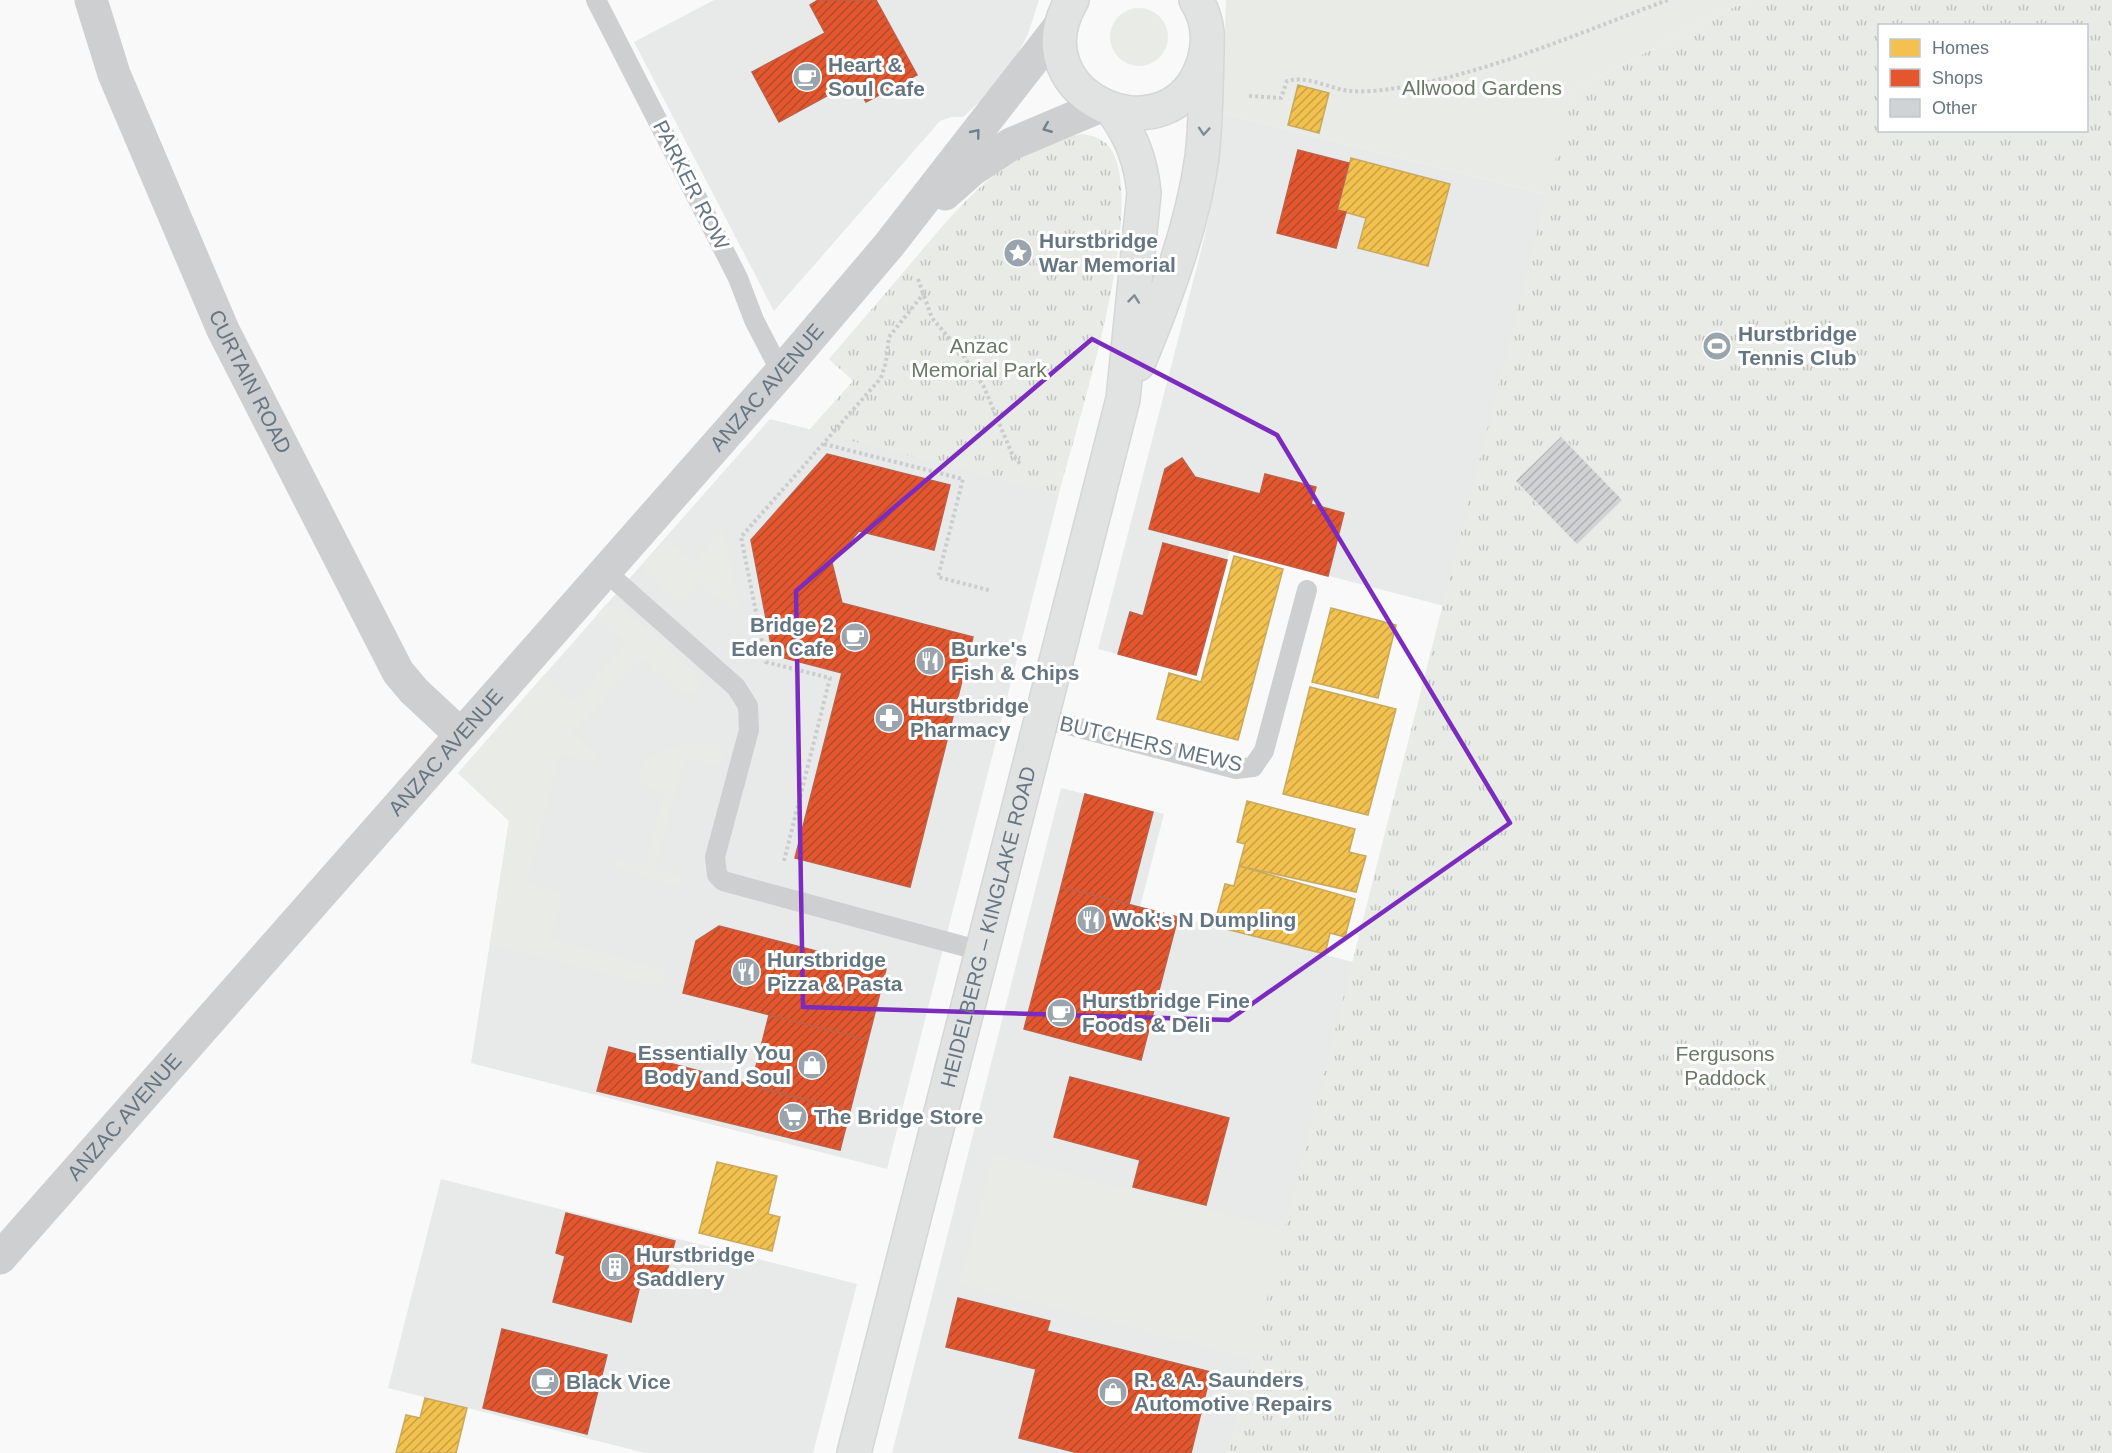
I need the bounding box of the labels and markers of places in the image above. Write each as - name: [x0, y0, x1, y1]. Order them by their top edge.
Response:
- place label: Heart & Soul Cafe: [828, 53, 925, 100]
- cafe icon: Heart & Soul Cafe: [791, 61, 823, 93]
- place label: Hurstbridge War Memorial: [1039, 229, 1176, 276]
- place icon: Hurstbridge War Memorial: [1002, 237, 1034, 269]
- place label: Hurstbridge Tennis Club: [1738, 322, 1857, 369]
- sports icon: Hurstbridge Tennis Club: [1701, 330, 1733, 362]
- place label: Bridge 2 Eden Cafe: [731, 613, 834, 660]
- cafe icon: Bridge 2 Eden Cafe: [839, 621, 871, 653]
- place label: Burke's Fish & Chips: [951, 637, 1079, 684]
- restaurant icon: Burke's Fish & Chips: [914, 645, 946, 677]
- place label: Hurstbridge Pharmacy: [910, 694, 1029, 741]
- pharmacy icon: Hurstbridge Pharmacy: [873, 702, 905, 734]
- restaurant icon: Wok's N Dumpling: [1075, 904, 1107, 936]
- place label: Wok's N Dumpling: [1112, 908, 1296, 931]
- place label: Hurstbridge Pizza & Pasta: [767, 948, 903, 995]
- restaurant icon: Hurstbridge Pizza & Pasta: [730, 956, 762, 988]
- place label: Hurstbridge Fine Foods & Deli: [1082, 989, 1250, 1036]
- cafe icon: Hurstbridge Fine Foods & Deli: [1045, 997, 1077, 1029]
- place label: Essentially You Body and Soul: [638, 1041, 791, 1088]
- shop icon: Essentially You Body and Soul: [796, 1049, 828, 1081]
- supermarket icon: The Bridge Store: [777, 1101, 809, 1133]
- place label: The Bridge Store: [814, 1105, 983, 1128]
- place label: Hurstbridge Saddlery: [636, 1243, 755, 1290]
- building icon: Hurstbridge Saddlery: [599, 1251, 631, 1283]
- cafe icon: Black Vice: [529, 1366, 561, 1398]
- place label: R. & A. Saunders Automotive Repairs: [1134, 1368, 1332, 1415]
- place label: Black Vice: [566, 1370, 671, 1393]
- shop icon: R. & A. Saunders Automotive Repairs: [1097, 1376, 1129, 1408]

